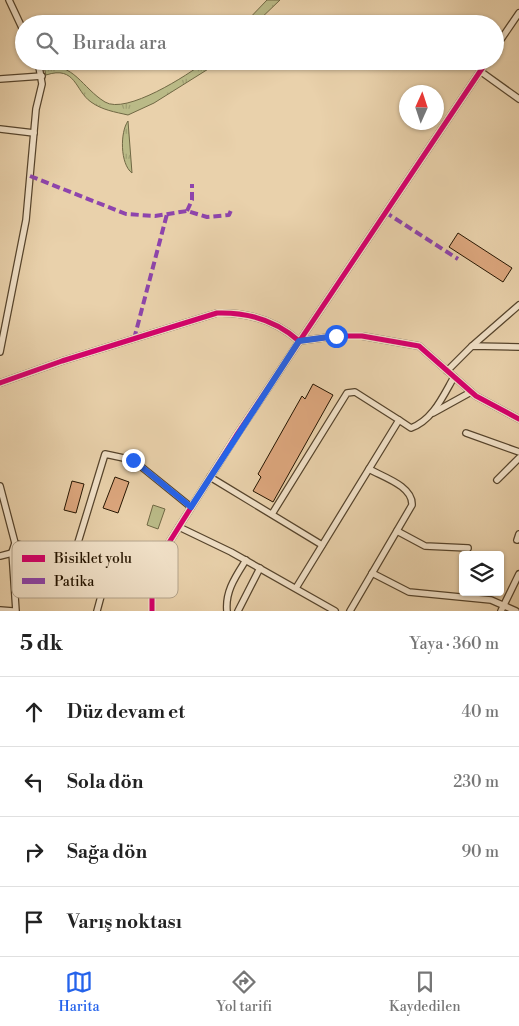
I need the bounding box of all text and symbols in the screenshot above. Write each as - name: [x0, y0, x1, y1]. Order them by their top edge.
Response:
- search box: [15, 15, 504, 70]
- icon: search: [33, 29, 61, 57]
- text: Burada ara: [73, 31, 167, 55]
- north arrow: [399, 85, 444, 130]
- route start: [325, 325, 348, 348]
- route end: [122, 449, 145, 472]
- legend: [12, 541, 178, 598]
- text: Bisiklet yolu: [53, 550, 132, 568]
- map controls: [459, 551, 504, 596]
- button: layers: [459, 551, 504, 596]
- text: Patika: [54, 573, 95, 591]
- text: 5 dk: [20, 631, 63, 657]
- text: Yaya · 360 m: [410, 634, 499, 654]
- icon: ahead: [20, 698, 48, 726]
- text: Düz devam et: [67, 700, 185, 724]
- text: 40 m: [462, 702, 499, 722]
- icon: left: [20, 768, 48, 796]
- text: Sola dön: [67, 770, 143, 794]
- text: 230 m: [453, 772, 499, 792]
- icon: right: [20, 838, 48, 866]
- text: Sağa dön: [67, 840, 147, 864]
- text: 90 m: [461, 842, 499, 862]
- icon: arrive: [20, 908, 48, 936]
- text: Varış noktası: [67, 910, 182, 934]
- tab: Harita: [58, 968, 100, 1016]
- tab: Yol tarifi: [217, 968, 272, 1016]
- tab: Kaydedilen: [389, 968, 461, 1016]

